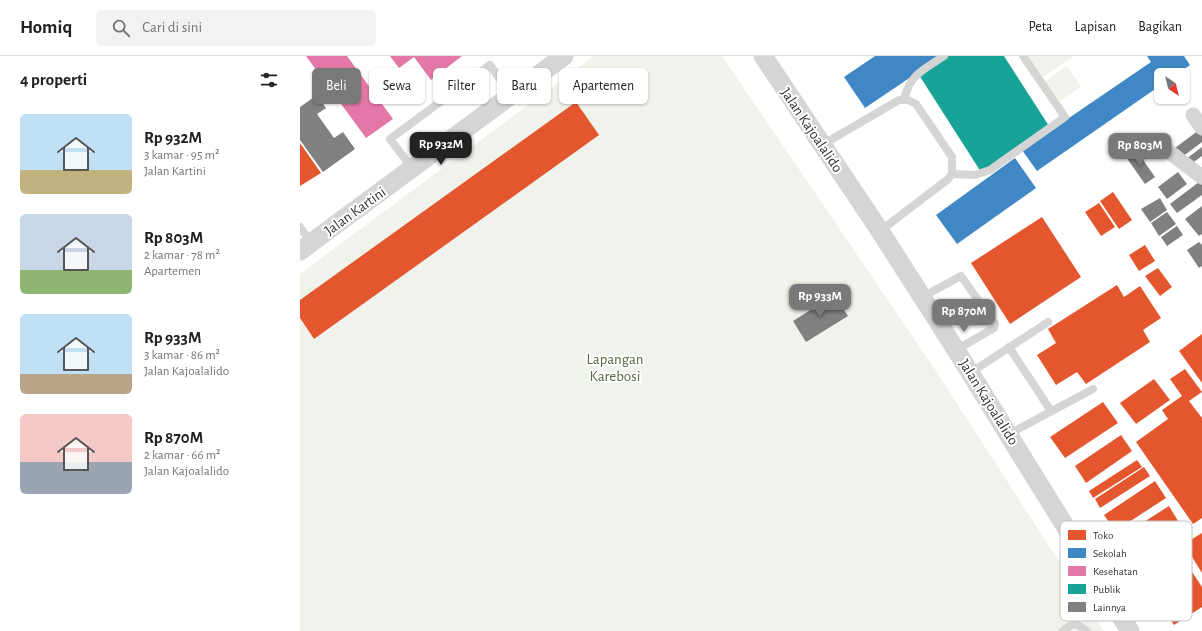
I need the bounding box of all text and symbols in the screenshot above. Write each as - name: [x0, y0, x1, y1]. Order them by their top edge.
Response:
- search box: [96, 10, 376, 46]
- icon: search: [110, 17, 132, 39]
- text: Homiq: [20, 18, 72, 37]
- text: Cari di sini: [142, 20, 202, 35]
- text: Peta: [1029, 20, 1053, 34]
- text: Lapisan: [1075, 20, 1116, 34]
- text: Bagikan: [1138, 20, 1182, 34]
- chip: Beli: [312, 68, 361, 104]
- chip: Sewa: [369, 68, 425, 104]
- chip: Filter: [433, 68, 489, 104]
- chip: Baru: [497, 68, 551, 104]
- chip: Apartemen: [559, 68, 648, 104]
- north arrow: [1154, 68, 1190, 104]
- map controls: [1154, 68, 1190, 104]
- icon: filters: [258, 69, 280, 91]
- text: 4 properti: [20, 71, 87, 88]
- street label: Jalan Kajoalalido: [778, 85, 845, 175]
- text: Rp 932M: [144, 129, 202, 146]
- icon: home: [52, 130, 100, 178]
- pin: Rp 932M: [404, 132, 478, 166]
- pin: Rp 803M: [1103, 133, 1177, 167]
- text: Rp 932M: [419, 138, 463, 151]
- text: Rp 803M: [1117, 139, 1163, 152]
- text: 3 kamar · 95 m²: [144, 149, 219, 162]
- text: Jalan Kartini: [144, 165, 206, 178]
- street label: Jalan Kartini: [322, 184, 389, 238]
- text: Rp 803M: [144, 229, 203, 246]
- icon: home: [52, 230, 100, 278]
- text: 2 kamar · 78 m²: [144, 249, 220, 262]
- text: Apartemen: [144, 265, 201, 278]
- pin: Rp 933M: [783, 284, 857, 318]
- text: Rp 933M: [798, 290, 842, 303]
- pin: Rp 870M: [927, 299, 1001, 333]
- text: Rp 870M: [941, 305, 987, 318]
- text: Rp 933M: [144, 329, 201, 346]
- icon: home: [52, 330, 100, 378]
- text: 3 kamar · 86 m²: [144, 349, 220, 362]
- park label: Lapangan Karebosi: [587, 352, 643, 384]
- street label: Jalan Kajoalalido: [956, 357, 1021, 448]
- text: Jalan Kajoalalido: [144, 365, 229, 378]
- text: Rp 870M: [144, 429, 203, 446]
- icon: home: [52, 430, 100, 478]
- text: 2 kamar · 66 m²: [144, 449, 221, 462]
- text: Jalan Kajoalalido: [144, 465, 229, 478]
- legend: [1060, 521, 1192, 621]
- text: Toko: [1093, 530, 1113, 541]
- text: Sekolah: [1093, 548, 1127, 559]
- text: Kesehatan: [1093, 566, 1138, 577]
- text: Publik: [1093, 584, 1120, 595]
- text: Lainnya: [1093, 602, 1126, 613]

